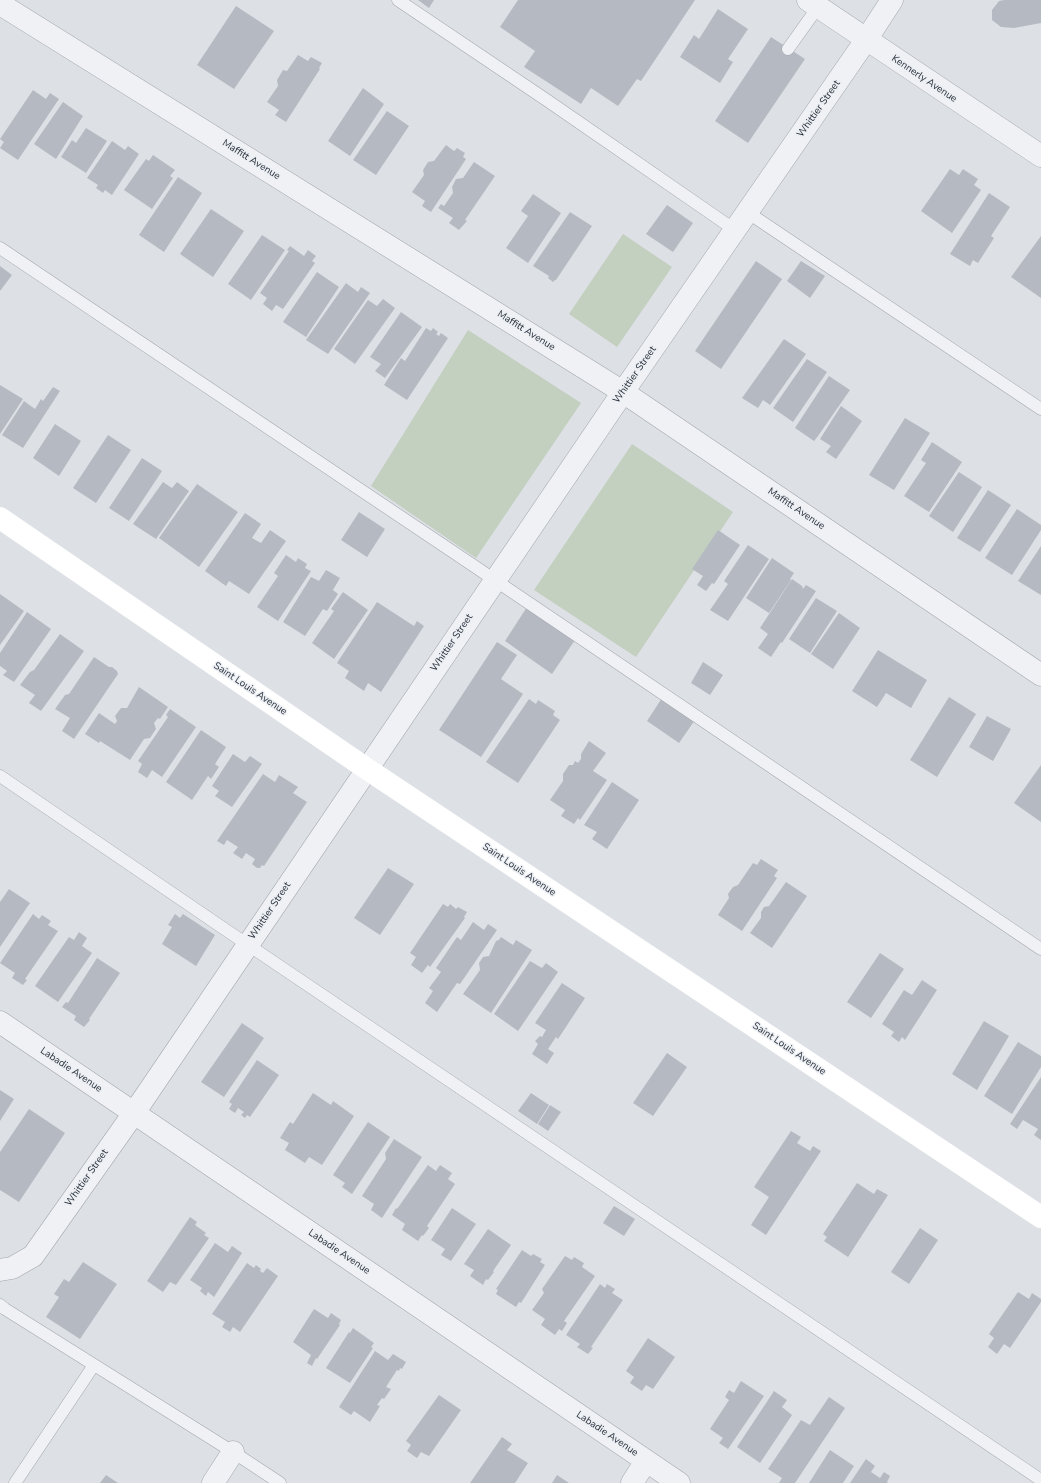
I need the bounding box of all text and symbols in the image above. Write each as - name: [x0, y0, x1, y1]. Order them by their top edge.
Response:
- street label: Kennerly Avenue: [889, 53, 959, 105]
- street label: Whittier Street: [795, 78, 843, 140]
- street label: Maffitt Avenue: [220, 137, 282, 183]
- street label: Maffitt Avenue: [495, 308, 557, 354]
- street label: Whittier Street: [611, 344, 659, 406]
- street label: Maffitt Avenue: [765, 486, 827, 532]
- street label: Whittier Street: [428, 612, 476, 674]
- street label: Saint Louis Avenue: [211, 660, 289, 718]
- street label: Saint Louis Avenue: [480, 841, 558, 899]
- street label: Whittier Street: [246, 880, 294, 942]
- street label: Saint Louis Avenue: [750, 1020, 828, 1078]
- street label: Labadie Avenue: [38, 1045, 104, 1095]
- street label: Whittier Street: [63, 1147, 111, 1209]
- street label: Labadie Avenue: [306, 1227, 372, 1277]
- street label: Labadie Avenue: [574, 1409, 640, 1459]

